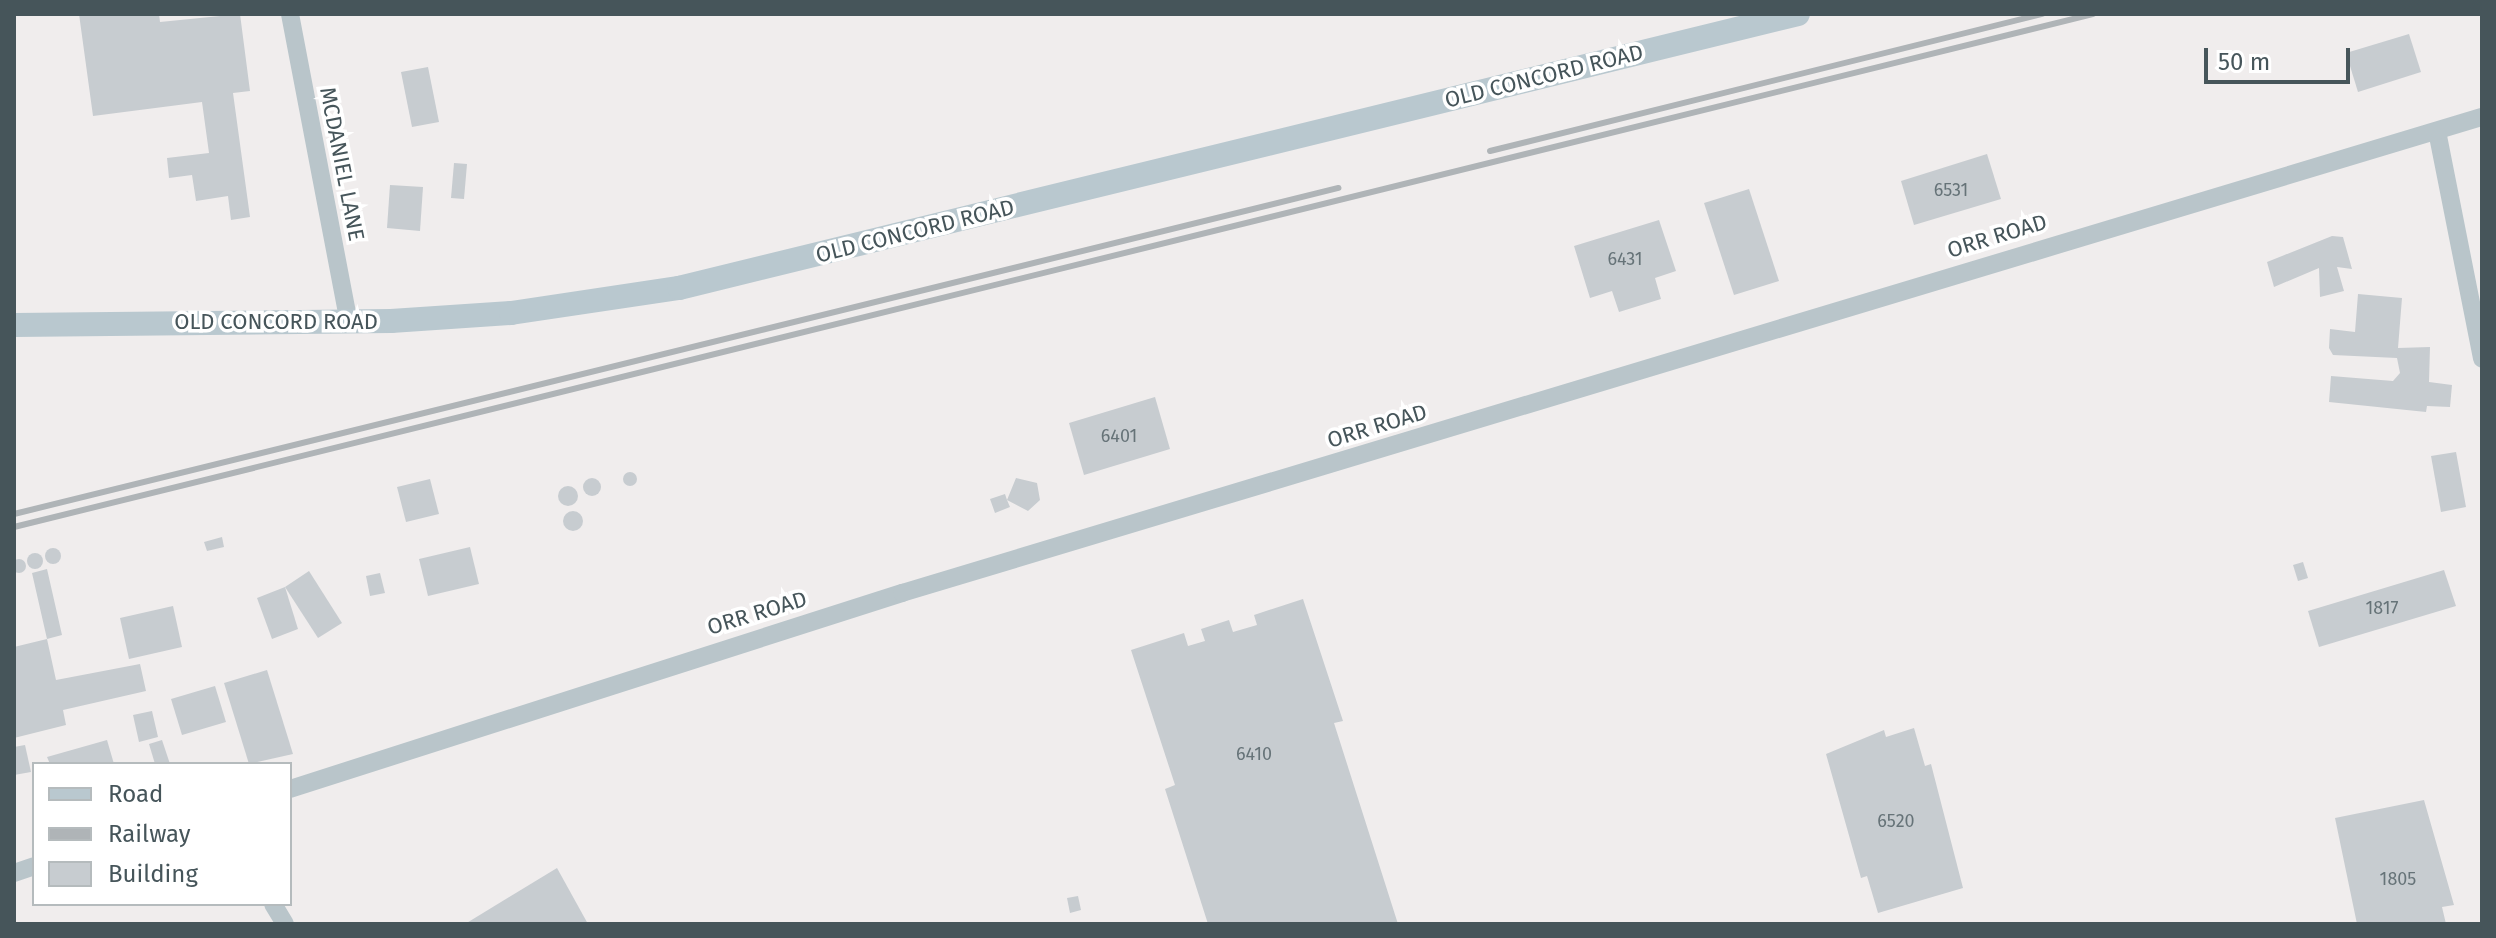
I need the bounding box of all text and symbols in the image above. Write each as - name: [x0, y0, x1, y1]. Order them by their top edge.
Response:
- scale bar: [2208, 32, 2354, 82]
- street label: OLD CONCORD ROAD: [1442, 39, 1646, 113]
- text: 50 m: [2218, 48, 2270, 76]
- street label: MCDANIEL LANE: [314, 85, 370, 243]
- house number: 6531: [1934, 179, 1968, 201]
- street label: OLD CONCORD ROAD: [813, 194, 1017, 268]
- street label: ORR ROAD: [1944, 208, 2050, 264]
- house number: 6431: [1607, 248, 1643, 270]
- street label: OLD CONCORD ROAD: [174, 309, 378, 335]
- street label: ORR ROAD: [1324, 398, 1430, 454]
- house number: 6401: [1101, 425, 1137, 447]
- street label: ORR ROAD: [704, 585, 810, 641]
- house number: 1817: [2366, 597, 2398, 619]
- house number: 6410: [1236, 743, 1272, 765]
- legend: [32, 762, 292, 906]
- text: Road: [108, 780, 163, 808]
- house number: 6520: [1877, 810, 1915, 832]
- text: Railway: [108, 820, 191, 848]
- text: Building: [108, 860, 198, 888]
- house number: 1805: [2380, 868, 2416, 890]

